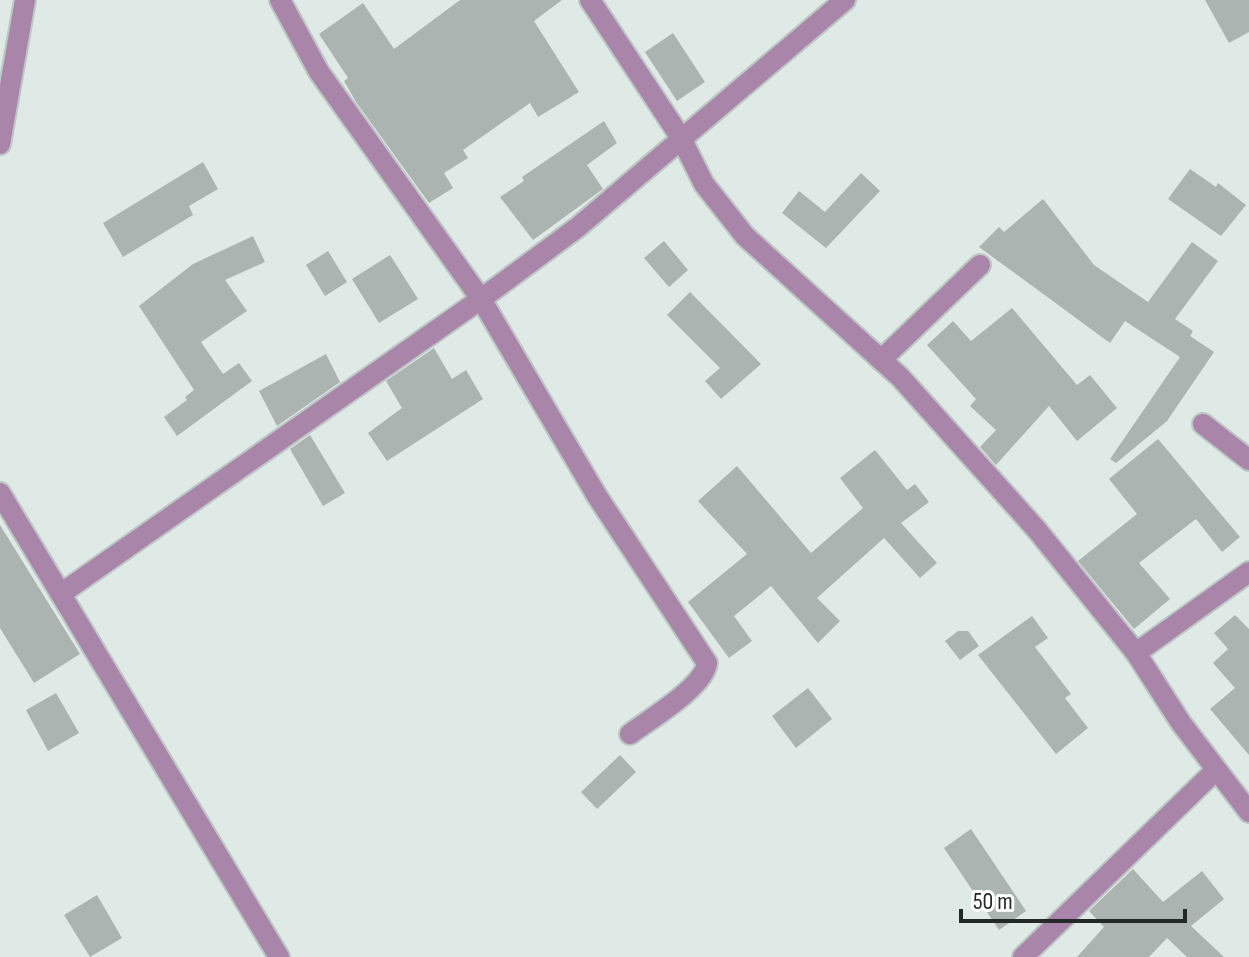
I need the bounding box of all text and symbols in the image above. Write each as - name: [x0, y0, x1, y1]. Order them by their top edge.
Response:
- scale bar: [961, 873, 1185, 923]
- text: 50 m: [973, 887, 1013, 916]

